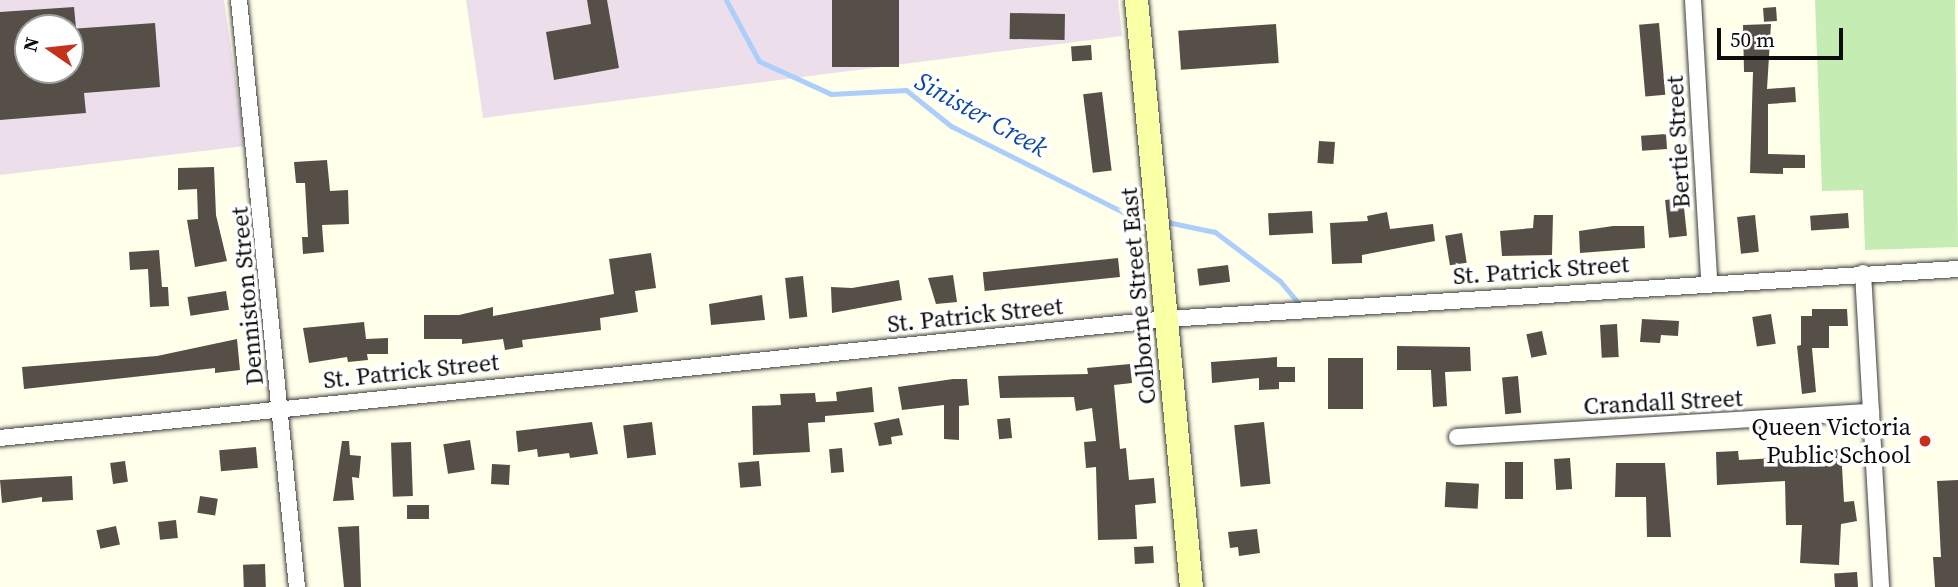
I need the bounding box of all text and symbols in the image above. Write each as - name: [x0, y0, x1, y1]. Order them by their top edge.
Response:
- north arrow: [14, 14, 84, 84]
- scale bar: [1720, 14, 1846, 58]
- text: 50 m: [1730, 25, 1775, 54]
- text: N: [16, 35, 45, 54]
- water label: Sinister Creek: [909, 66, 1053, 164]
- street label: Bertie Street: [1660, 75, 1696, 209]
- street label: Colborne Street East: [1114, 186, 1162, 406]
- street label: Denniston Street: [225, 206, 269, 386]
- street label: St. Patrick Street: [1452, 249, 1630, 291]
- street label: St. Patrick Street: [886, 291, 1064, 339]
- street label: St. Patrick Street: [322, 347, 500, 395]
- street label: Crandall Street: [1583, 383, 1743, 421]
- place label: Queen Victoria Public School: [1751, 413, 1911, 469]
- marker: Queen Victoria Public School: [1917, 433, 1933, 449]

